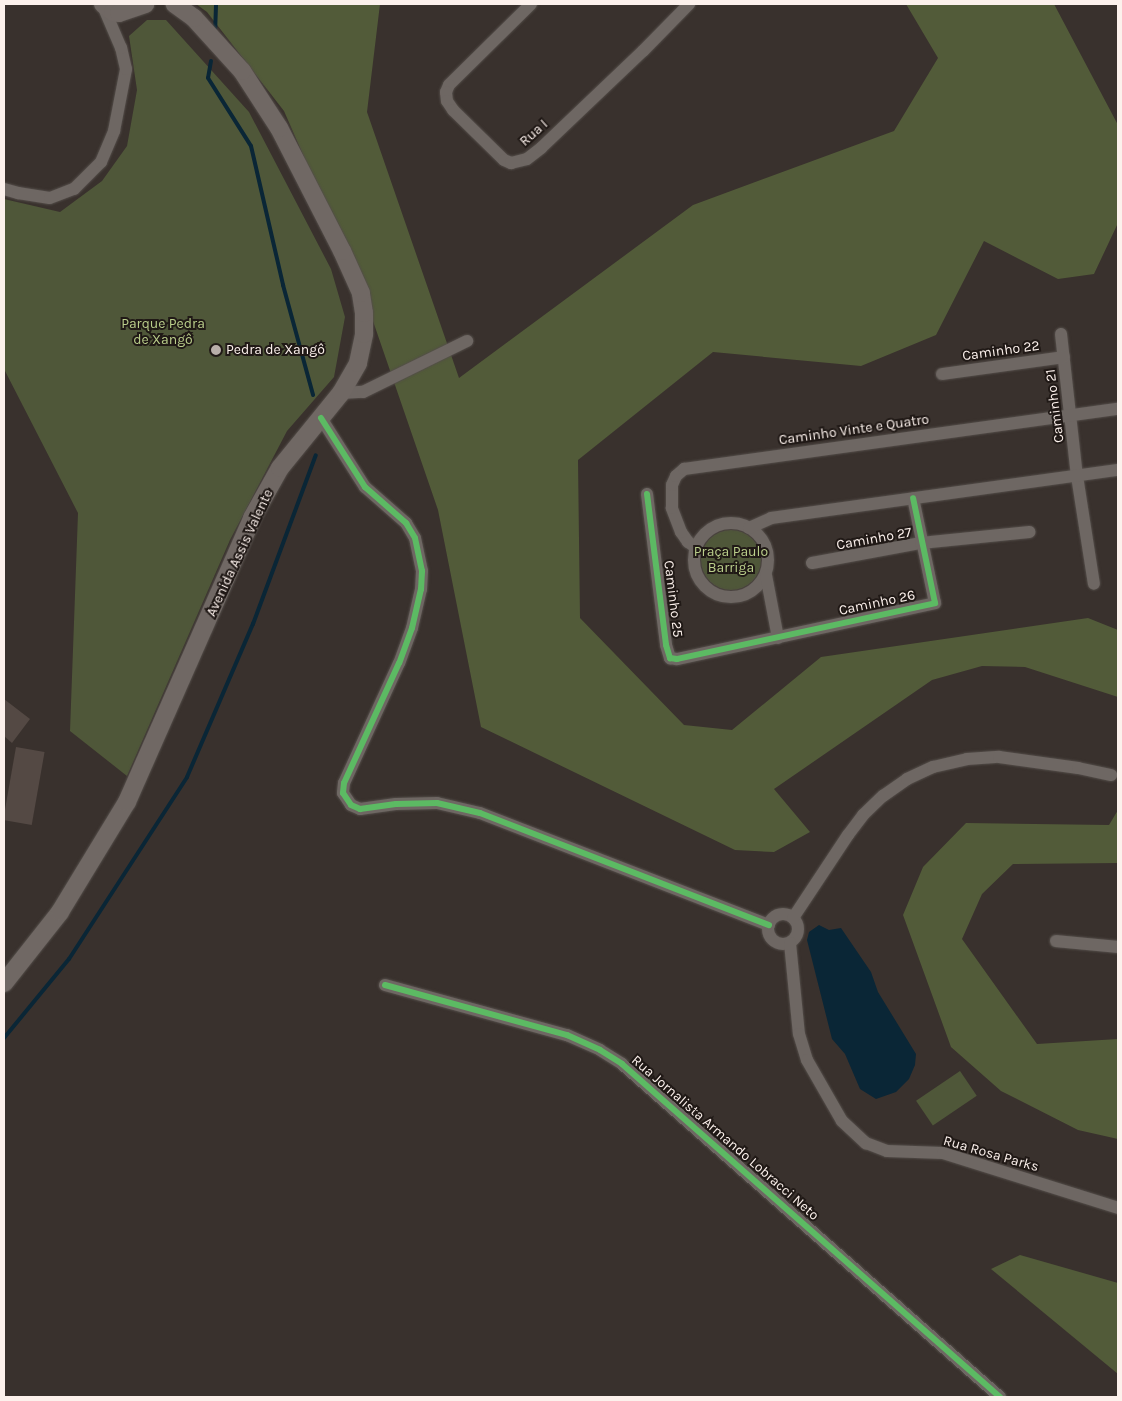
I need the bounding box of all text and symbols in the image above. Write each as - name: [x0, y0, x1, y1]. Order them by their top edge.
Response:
- street label: Rua I: [516, 116, 552, 150]
- park label: Parque Pedra de Xangô: [121, 316, 205, 348]
- street label: Caminho 22: [961, 337, 1041, 365]
- place label: Pedra de Xangô: [226, 342, 325, 358]
- marker: Pedra de Xangô: [210, 344, 222, 356]
- street label: Caminho 21: [1042, 368, 1068, 444]
- street label: Caminho Vinte e Quatro: [778, 411, 930, 449]
- street label: Avenida Assis Valente: [203, 487, 277, 619]
- street label: Caminho 27: [835, 524, 913, 554]
- park label: Praça Paulo Barriga: [694, 544, 768, 576]
- street label: Caminho 25: [660, 560, 686, 638]
- street label: Caminho 26: [837, 587, 917, 619]
- street label: Rua Jornalista Armando Lobracci Neto: [628, 1052, 822, 1224]
- street label: Rua Rosa Parks: [941, 1132, 1041, 1176]

